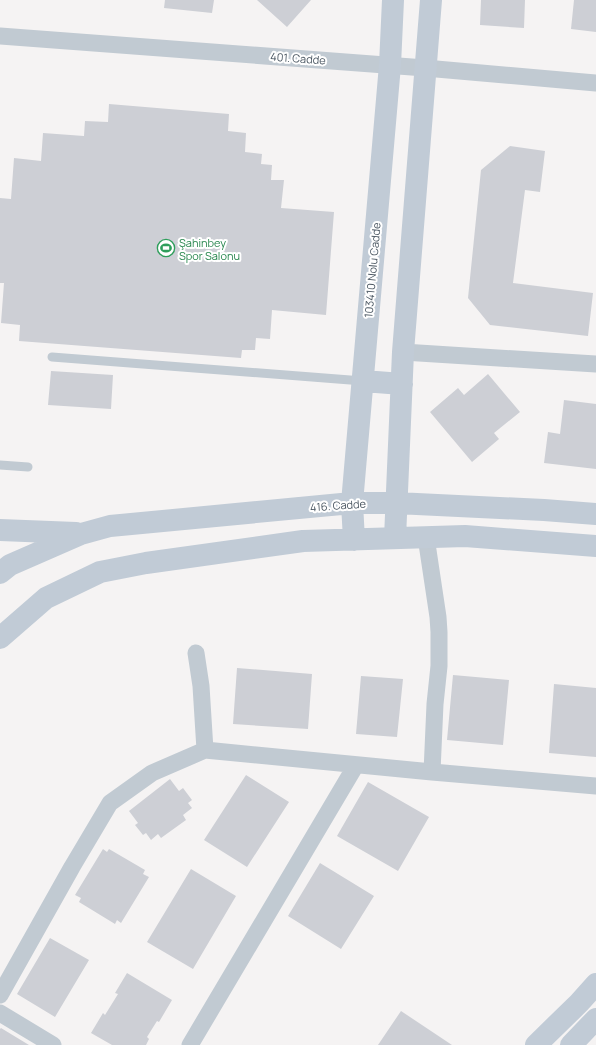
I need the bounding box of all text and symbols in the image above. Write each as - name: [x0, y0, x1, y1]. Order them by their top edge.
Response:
- street label: 401. Cadde: [270, 49, 327, 67]
- street label: 103410 Nolu Cadde: [360, 221, 384, 318]
- place label: Şahinbey Spor Salonu: [179, 235, 240, 263]
- sports icon: Şahinbey Spor Salonu: [156, 238, 176, 258]
- street label: 416. Cadde: [310, 496, 367, 514]

